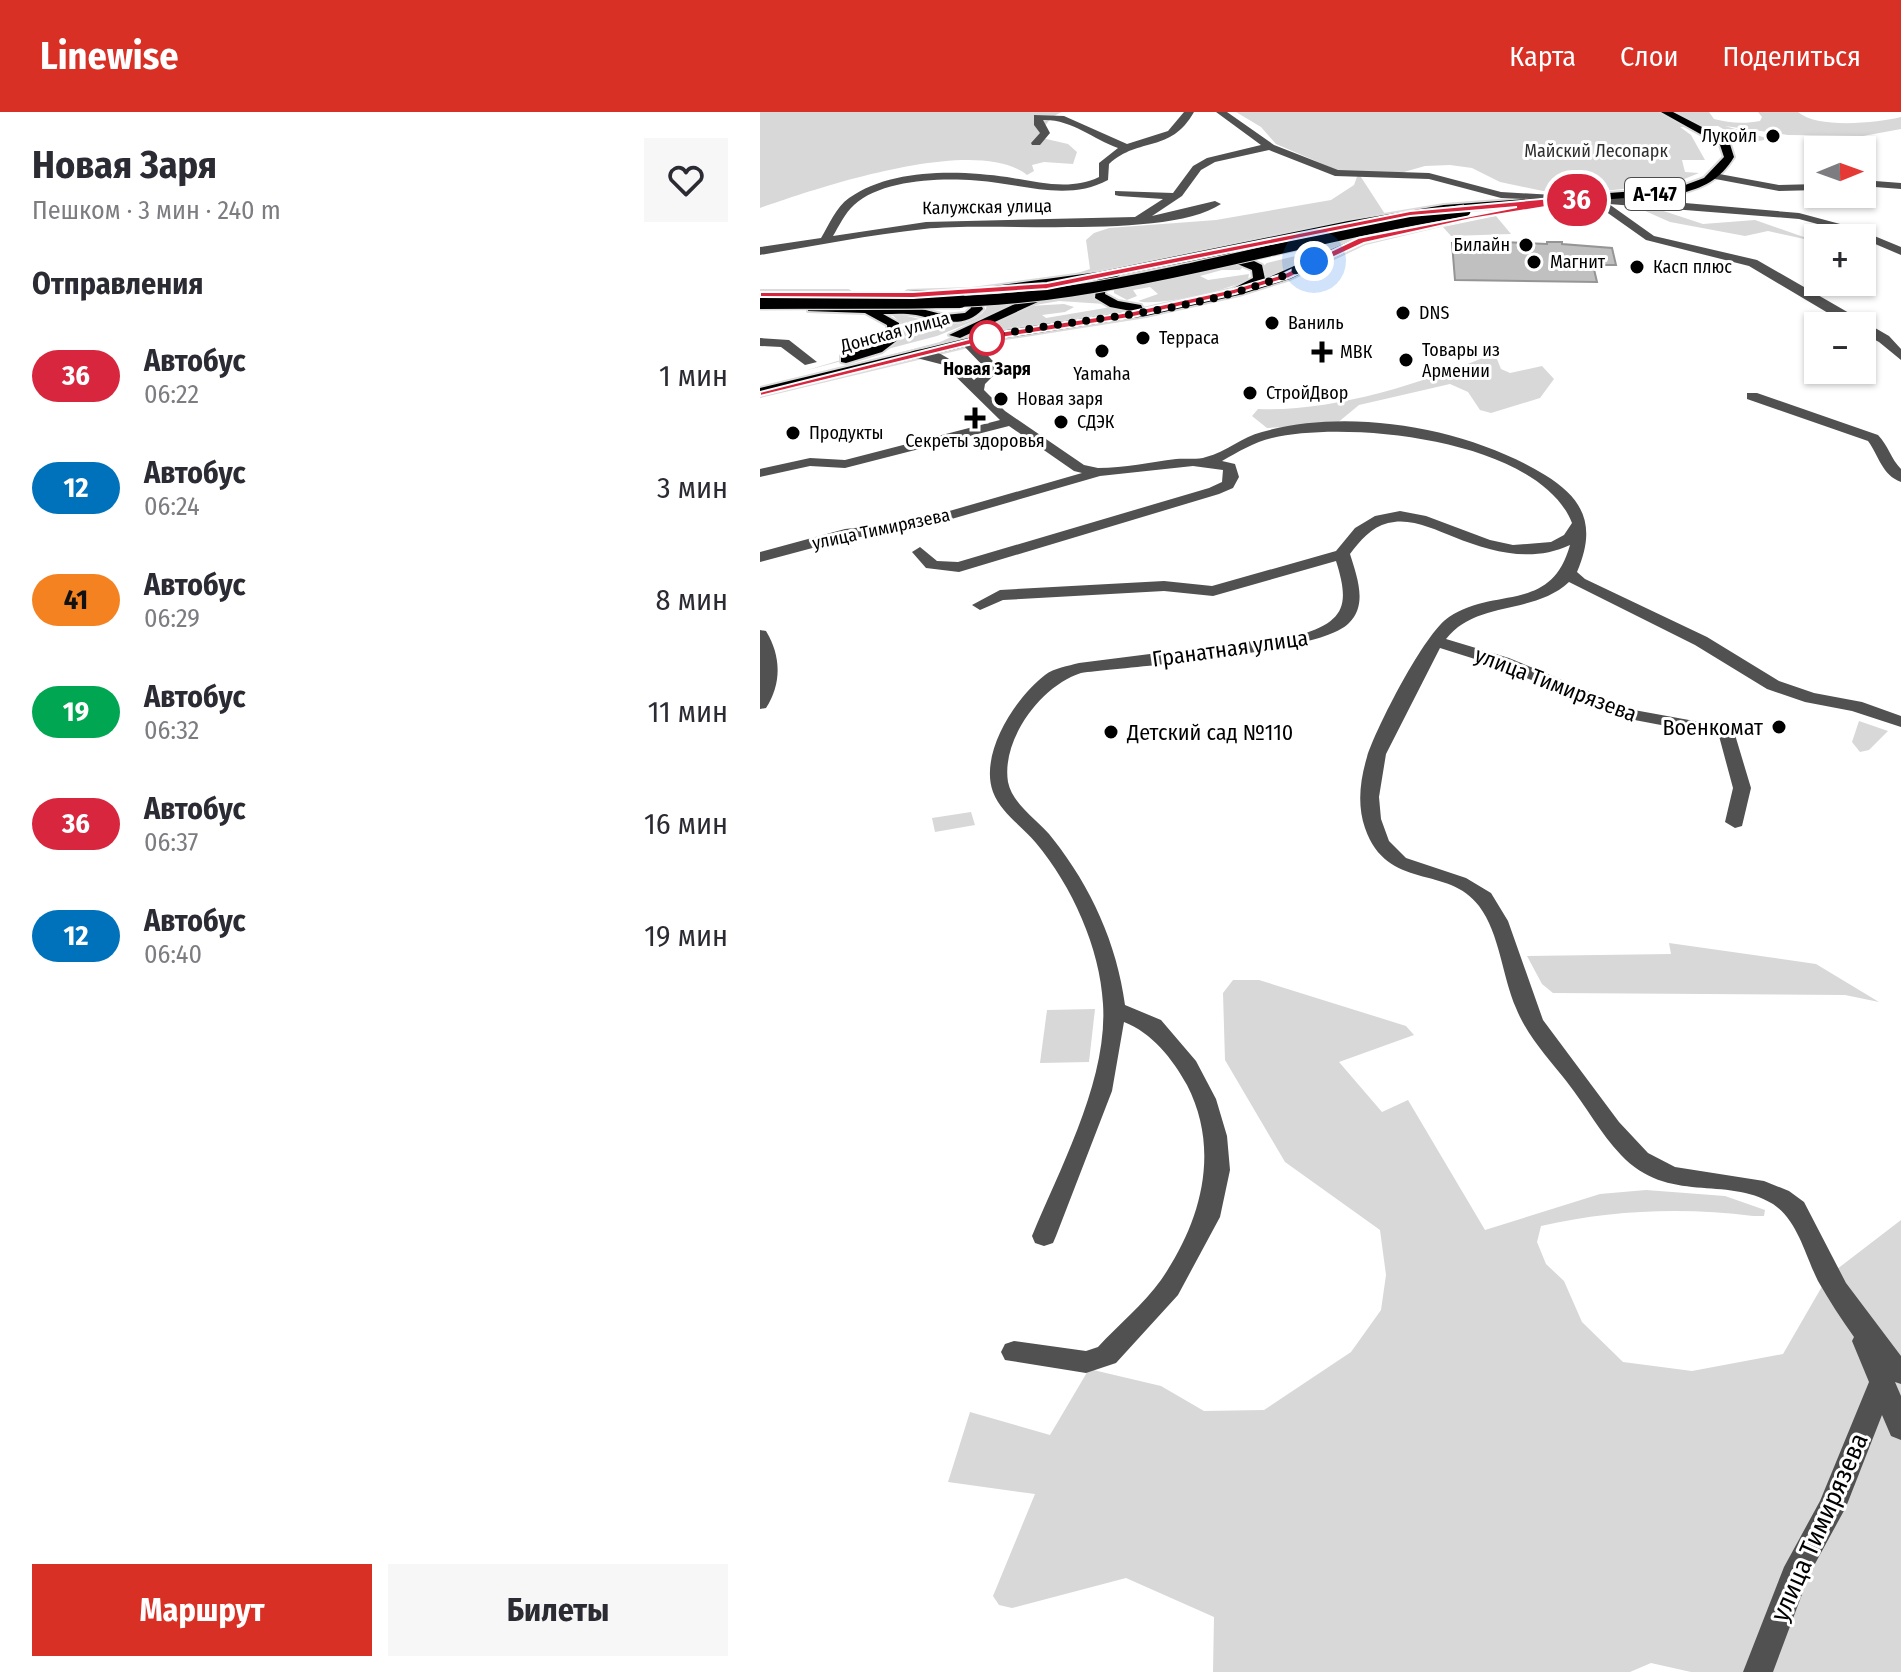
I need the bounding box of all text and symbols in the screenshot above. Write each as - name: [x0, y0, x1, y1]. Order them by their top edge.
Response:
- text: Linewise: [40, 33, 179, 79]
- text: Карта: [1509, 40, 1576, 73]
- text: Слои: [1620, 40, 1678, 73]
- text: Поделиться: [1722, 40, 1861, 73]
- place label: Лукойл: [1702, 125, 1757, 147]
- marker: Лукойл: [1764, 127, 1782, 145]
- north arrow: [1804, 136, 1876, 208]
- map controls: [1804, 136, 1876, 384]
- button: heart: [644, 138, 728, 222]
- park label: Майский Лесопарк: [1524, 140, 1668, 162]
- text: Новая Заря: [32, 142, 217, 188]
- line badge: 36: [1541, 174, 1613, 226]
- road number: А-147: [1625, 178, 1685, 210]
- text: 36: [1563, 183, 1591, 216]
- text: Пешком · 3 мин · 240 m: [32, 195, 281, 226]
- street label: Калужская улица: [922, 195, 1052, 219]
- button: +: [1804, 224, 1876, 296]
- place label: Билайн: [1454, 234, 1510, 256]
- marker: Билайн: [1517, 236, 1535, 254]
- your location: [1294, 241, 1334, 281]
- place label: Магнит: [1550, 251, 1606, 273]
- marker: Магнит: [1525, 253, 1543, 271]
- place label: Касп плюс: [1653, 256, 1732, 278]
- marker: Касп плюс: [1628, 258, 1646, 276]
- text: Отправления: [32, 266, 203, 302]
- place label: DNS: [1419, 302, 1449, 324]
- marker: DNS: [1394, 304, 1412, 322]
- street label: Донская улица: [837, 307, 952, 357]
- place label: Ваниль: [1288, 312, 1344, 334]
- button: −: [1804, 312, 1876, 384]
- marker: Ваниль: [1263, 314, 1281, 332]
- marker: Новая Заря: [970, 321, 1004, 355]
- place label: Терраса: [1159, 327, 1220, 349]
- marker: Терраса: [1134, 329, 1152, 347]
- place label: Товары из Армении: [1422, 339, 1500, 382]
- marker: МВК: [1311, 341, 1333, 363]
- place label: МВК: [1340, 341, 1373, 363]
- marker: Yamaha: [1093, 342, 1111, 360]
- text: Автобус: [144, 343, 246, 379]
- marker: Товары из Армении: [1397, 351, 1415, 369]
- text: 1 мин: [659, 358, 728, 394]
- place label: Новая Заря: [943, 358, 1031, 380]
- text: 36: [62, 359, 90, 392]
- place label: Yamaha: [1073, 363, 1131, 385]
- text: 06:22: [144, 379, 199, 410]
- place label: СтройДвор: [1266, 382, 1348, 404]
- marker: СтройДвор: [1241, 384, 1259, 402]
- place label: Новая заря: [1017, 388, 1103, 410]
- marker: Новая заря: [992, 390, 1010, 408]
- marker: Секреты здоровья: [966, 409, 984, 427]
- place label: СДЭК: [1077, 411, 1115, 433]
- marker: СДЭК: [1052, 413, 1070, 431]
- place label: Продукты: [809, 422, 884, 444]
- marker: Продукты: [784, 424, 802, 442]
- place label: Секреты здоровья: [905, 430, 1045, 452]
- text: Автобус: [144, 455, 246, 491]
- text: 3 мин: [657, 470, 728, 506]
- text: 12: [64, 471, 88, 504]
- text: 06:24: [144, 491, 199, 522]
- street label: улица Тимирязева: [810, 504, 952, 554]
- text: Автобус: [144, 567, 246, 603]
- text: 8 мин: [656, 582, 728, 618]
- text: 41: [64, 583, 88, 616]
- text: 06:29: [144, 603, 200, 634]
- street label: Гранатная улица: [1150, 624, 1310, 673]
- street label: улица Тимирязева: [1471, 641, 1641, 728]
- text: Автобус: [144, 679, 246, 715]
- text: 11 мин: [648, 694, 728, 730]
- text: 19: [63, 695, 89, 728]
- place label: Военкомат: [1662, 714, 1763, 741]
- text: 06:32: [144, 715, 199, 746]
- marker: Военкомат: [1770, 718, 1788, 736]
- place label: Детский сад №110: [1126, 719, 1293, 746]
- marker: Детский сад №110: [1102, 723, 1120, 741]
- text: Автобус: [144, 791, 246, 827]
- text: 16 мин: [644, 806, 728, 842]
- text: 36: [62, 807, 90, 840]
- text: 06:37: [144, 827, 198, 858]
- text: Автобус: [144, 903, 246, 939]
- text: 19 мин: [644, 918, 728, 954]
- text: 12: [64, 919, 88, 952]
- text: 06:40: [144, 939, 202, 970]
- street label: улица Тимирязева: [1764, 1428, 1875, 1626]
- button: Маршрут: [32, 1564, 372, 1656]
- button: Билеты: [388, 1564, 728, 1656]

